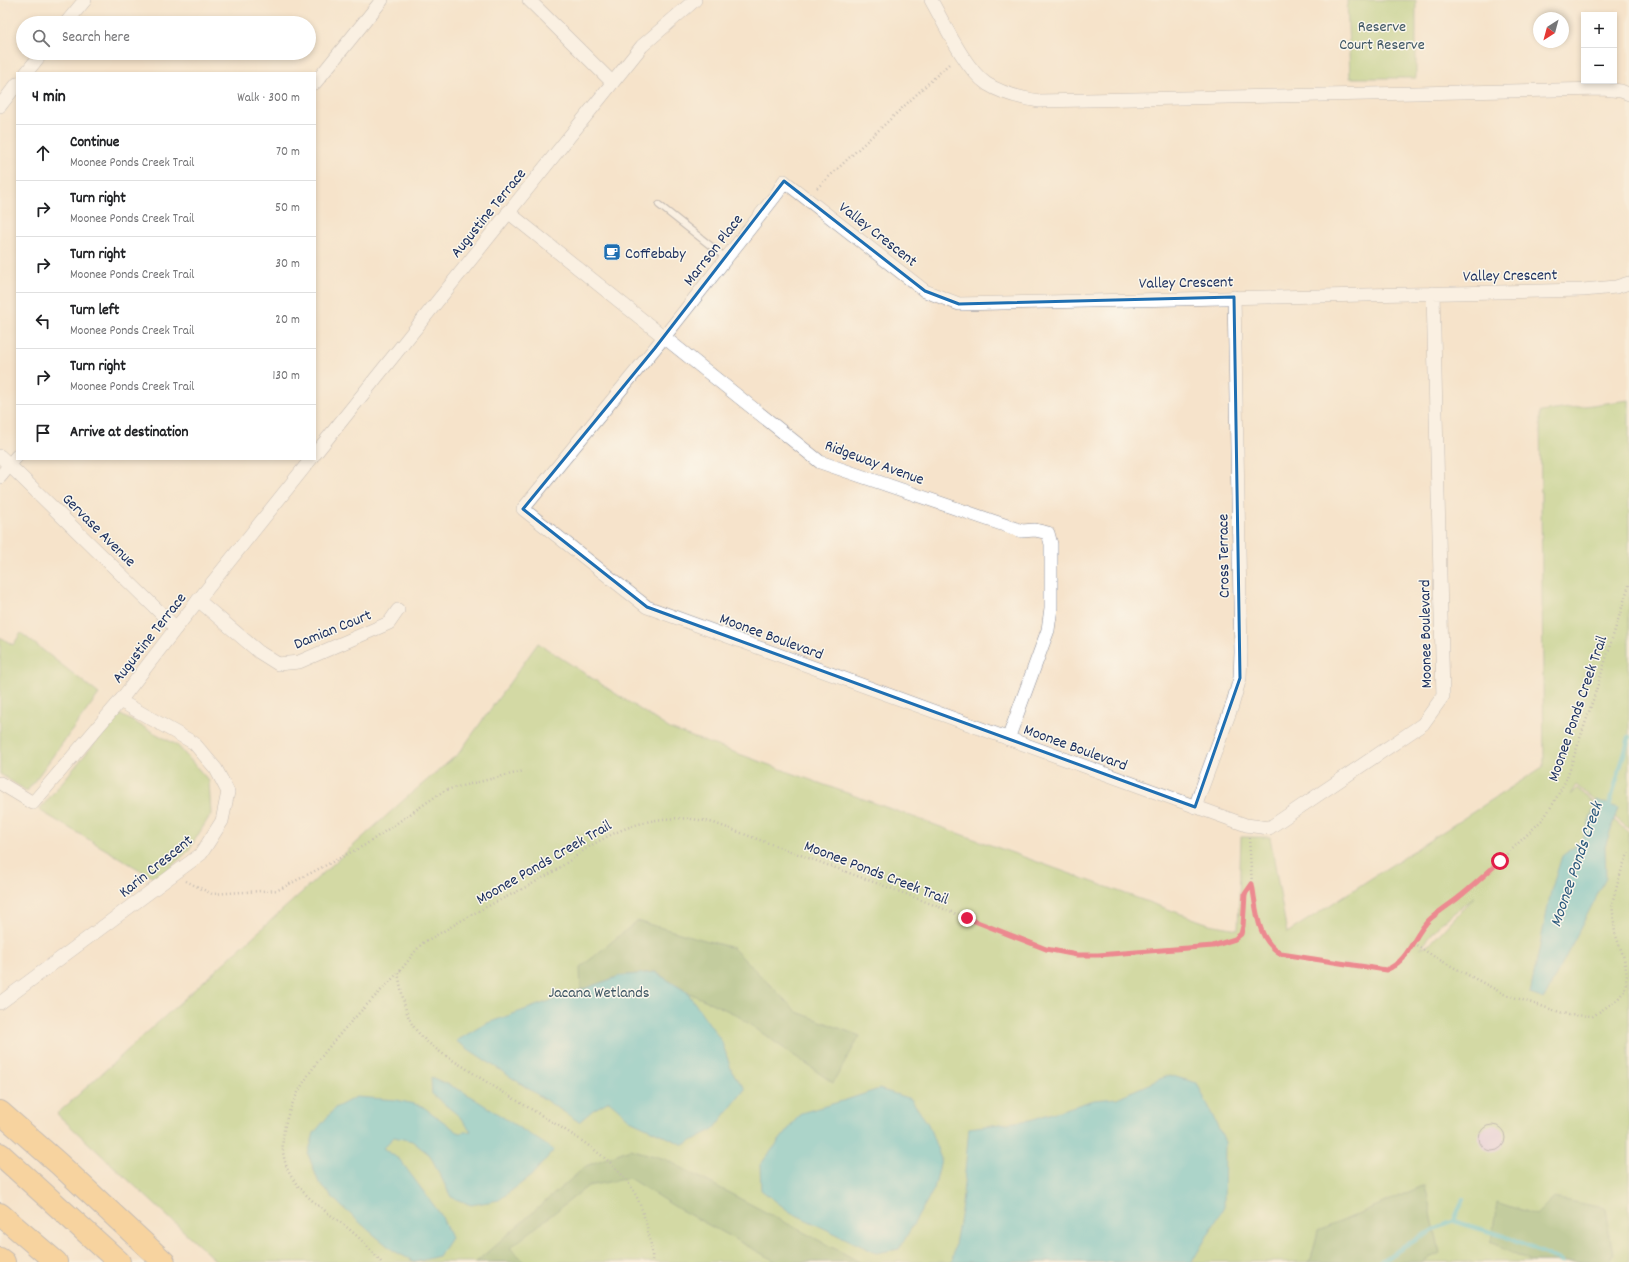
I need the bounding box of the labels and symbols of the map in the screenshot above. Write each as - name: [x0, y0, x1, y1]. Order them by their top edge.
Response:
- north arrow: [1533, 12, 1569, 48]
- park label: Reserve Court Reserve: [1339, 16, 1425, 57]
- street label: Augustine Terrace: [446, 164, 532, 263]
- street label: Valley Crescent: [833, 197, 922, 273]
- street label: Marrson Place: [679, 210, 749, 291]
- cafe icon: Coffebaby: [602, 242, 622, 262]
- place label: Coffebaby: [625, 243, 686, 266]
- street label: Valley Crescent: [1463, 264, 1558, 289]
- street label: Valley Crescent: [1139, 271, 1234, 296]
- street label: Ridgeway Avenue: [821, 435, 927, 492]
- street label: Gervase Avenue: [56, 489, 140, 573]
- street label: Cross Terrace: [1212, 514, 1237, 598]
- street label: Moonee Boulevard: [1414, 579, 1439, 689]
- street label: Augustine Terrace: [107, 588, 193, 689]
- street label: Damian Court: [291, 604, 375, 656]
- street label: Moonee Boulevard: [716, 608, 826, 667]
- street label: Moonee Ponds Creek Trail: [1543, 632, 1614, 785]
- street label: Moonee Boulevard: [1020, 719, 1130, 778]
- water label: Moonee Ponds Creek: [1545, 797, 1611, 931]
- street label: Moonee Ponds Creek Trail: [472, 815, 616, 911]
- street label: Karin Crescent: [115, 830, 199, 904]
- street label: Moonee Ponds Creek Trail: [800, 835, 952, 912]
- route start: [1491, 852, 1509, 870]
- route end: [958, 909, 976, 927]
- park label: Jacana Wetlands: [549, 982, 650, 1005]

